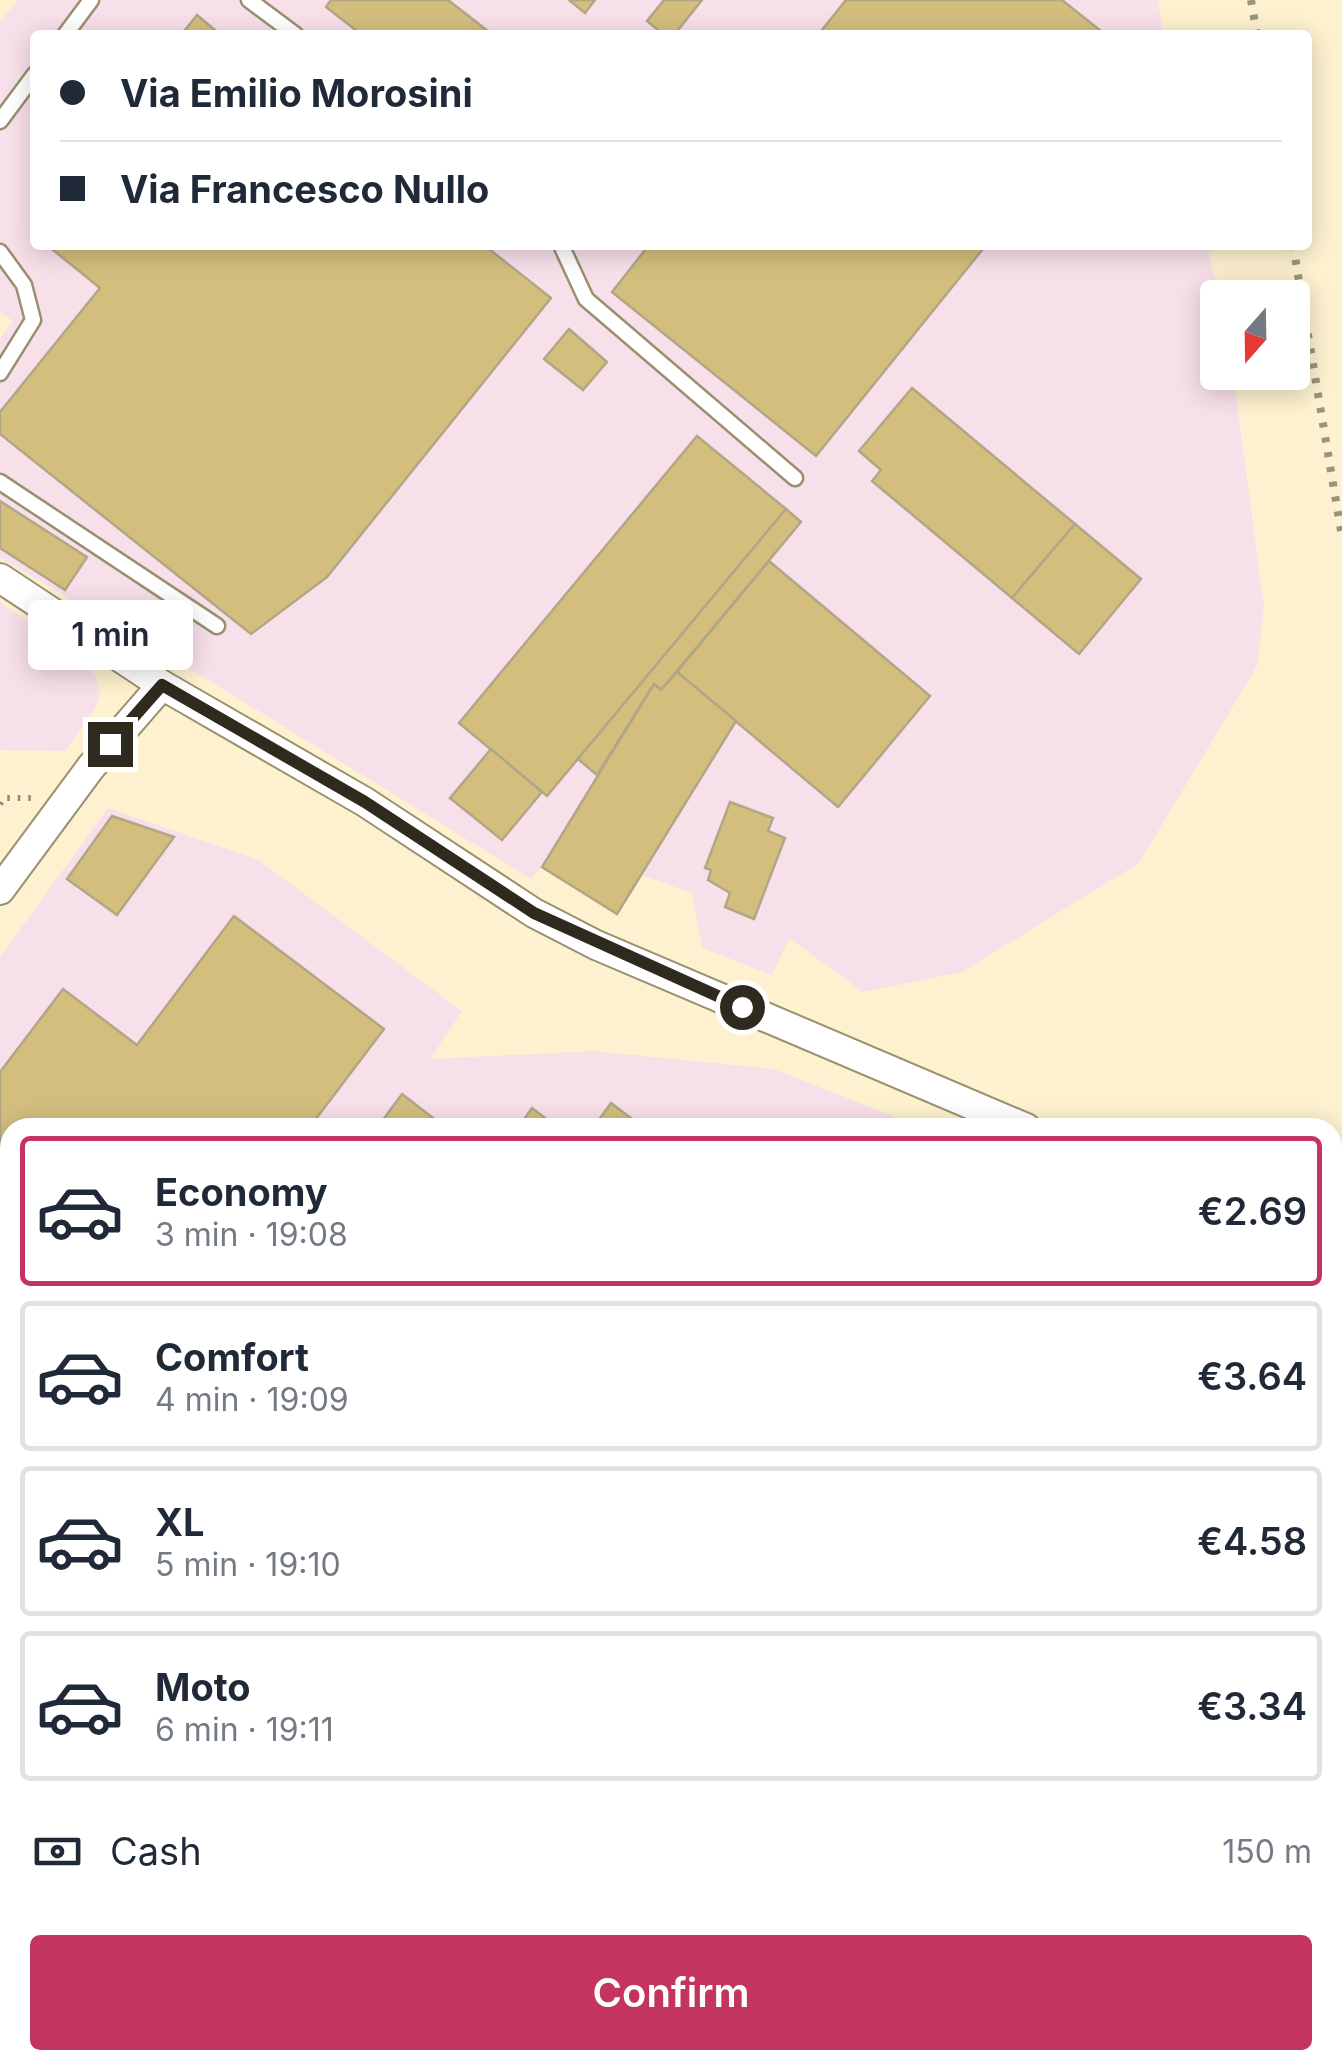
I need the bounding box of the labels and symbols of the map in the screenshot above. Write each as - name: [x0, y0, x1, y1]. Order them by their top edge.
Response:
- north arrow: [1200, 280, 1310, 390]
- callout: 1 min: [28, 599, 192, 669]
- route end: [88, 722, 133, 767]
- route start: [720, 985, 765, 1030]

